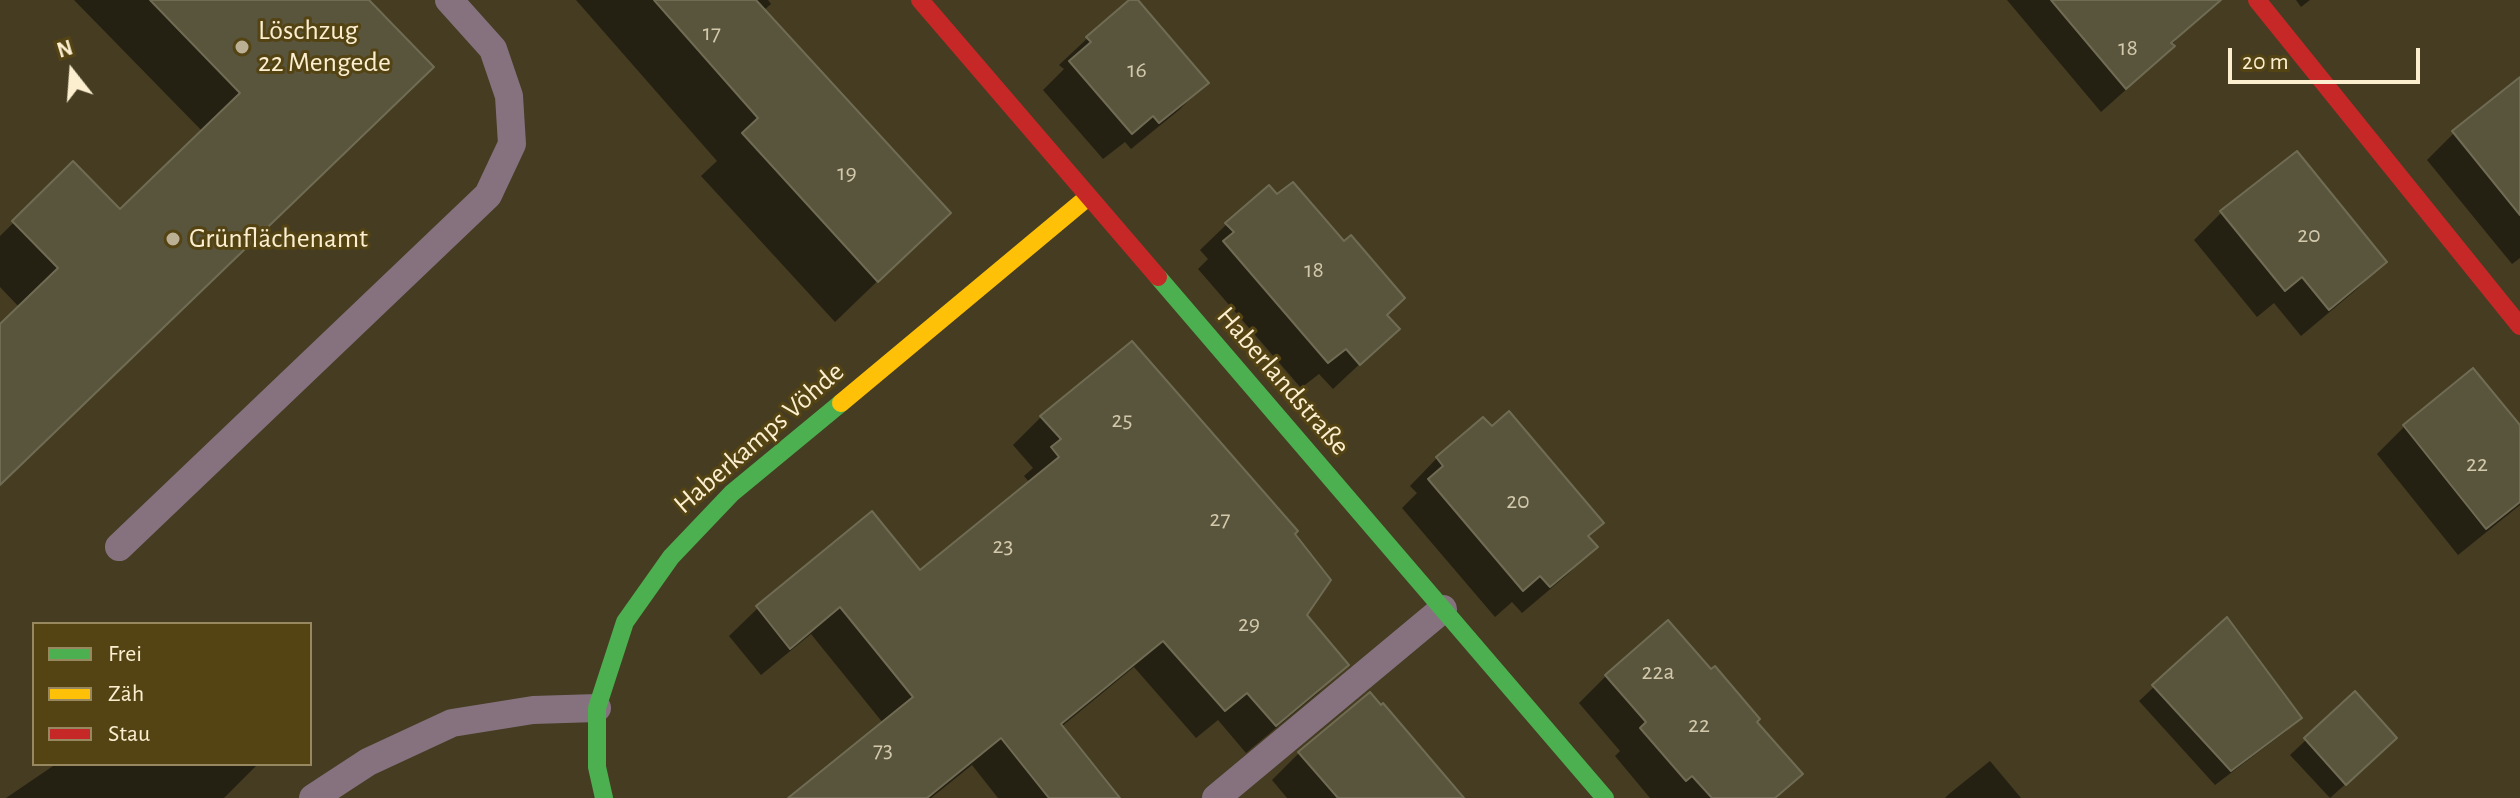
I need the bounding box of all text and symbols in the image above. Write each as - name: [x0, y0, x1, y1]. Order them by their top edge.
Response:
- place label: Löschzug 22 Mengede: [258, 14, 391, 80]
- house number: 17: [703, 19, 721, 47]
- north arrow: [32, 32, 112, 112]
- scale bar: [2232, 32, 2424, 82]
- house number: 18: [2118, 34, 2138, 62]
- text: N: [54, 36, 76, 62]
- marker: Löschzug 22 Mengede: [233, 38, 251, 56]
- text: 20 m: [2242, 50, 2289, 74]
- house number: 16: [1127, 56, 1147, 84]
- house number: 19: [837, 159, 857, 187]
- house number: 20: [2297, 221, 2321, 249]
- place label: Grünflächenamt: [189, 222, 368, 256]
- marker: Grünflächenamt: [164, 230, 182, 248]
- house number: 18: [1304, 256, 1324, 284]
- street label: Haberlandstraße: [1209, 300, 1357, 462]
- street label: Haberkamps Vöhde: [667, 355, 851, 521]
- house number: 25: [1112, 406, 1132, 434]
- house number: 22: [2466, 450, 2488, 478]
- house number: 20: [1506, 487, 1530, 515]
- house number: 27: [1210, 505, 1230, 533]
- house number: 23: [993, 532, 1013, 560]
- house number: 29: [1238, 610, 1260, 638]
- legend: [32, 622, 312, 766]
- text: Frei: [108, 642, 142, 666]
- house number: 22a: [1642, 658, 1674, 686]
- text: Zäh: [108, 682, 144, 706]
- house number: 22: [1688, 711, 1710, 739]
- text: Stau: [108, 722, 150, 746]
- house number: 73: [873, 736, 893, 764]

